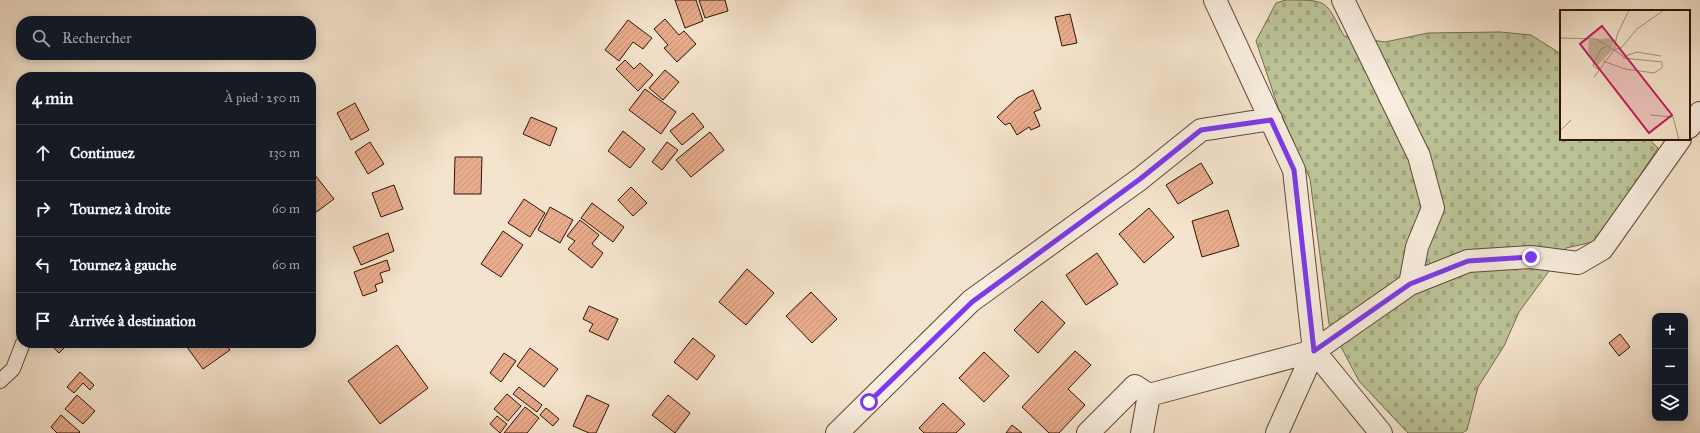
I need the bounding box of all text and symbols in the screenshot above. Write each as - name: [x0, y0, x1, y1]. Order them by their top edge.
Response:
- inset map: [1560, 10, 1690, 140]
- search box: [16, 16, 316, 60]
- icon: search: [30, 27, 52, 49]
- text: Rechercher: [62, 29, 132, 47]
- text: 4 min: [32, 88, 73, 109]
- text: À pied · 250 m: [224, 90, 300, 106]
- icon: ahead: [32, 142, 54, 164]
- text: Continuez: [70, 144, 135, 162]
- text: 130 m: [268, 145, 300, 161]
- icon: right: [32, 198, 54, 220]
- text: Tournez à droite: [70, 200, 171, 218]
- text: 60 m: [272, 201, 300, 217]
- route end: [1522, 248, 1540, 266]
- icon: left: [32, 254, 54, 276]
- text: Tournez à gauche: [70, 256, 177, 274]
- text: 60 m: [272, 257, 300, 273]
- icon: arrive: [32, 310, 54, 332]
- text: Arrivée à destination: [70, 312, 196, 330]
- map controls: [1652, 313, 1688, 421]
- button: +: [1652, 313, 1688, 349]
- button: −: [1652, 349, 1688, 385]
- button: layers: [1652, 385, 1688, 421]
- route start: [860, 393, 878, 411]

